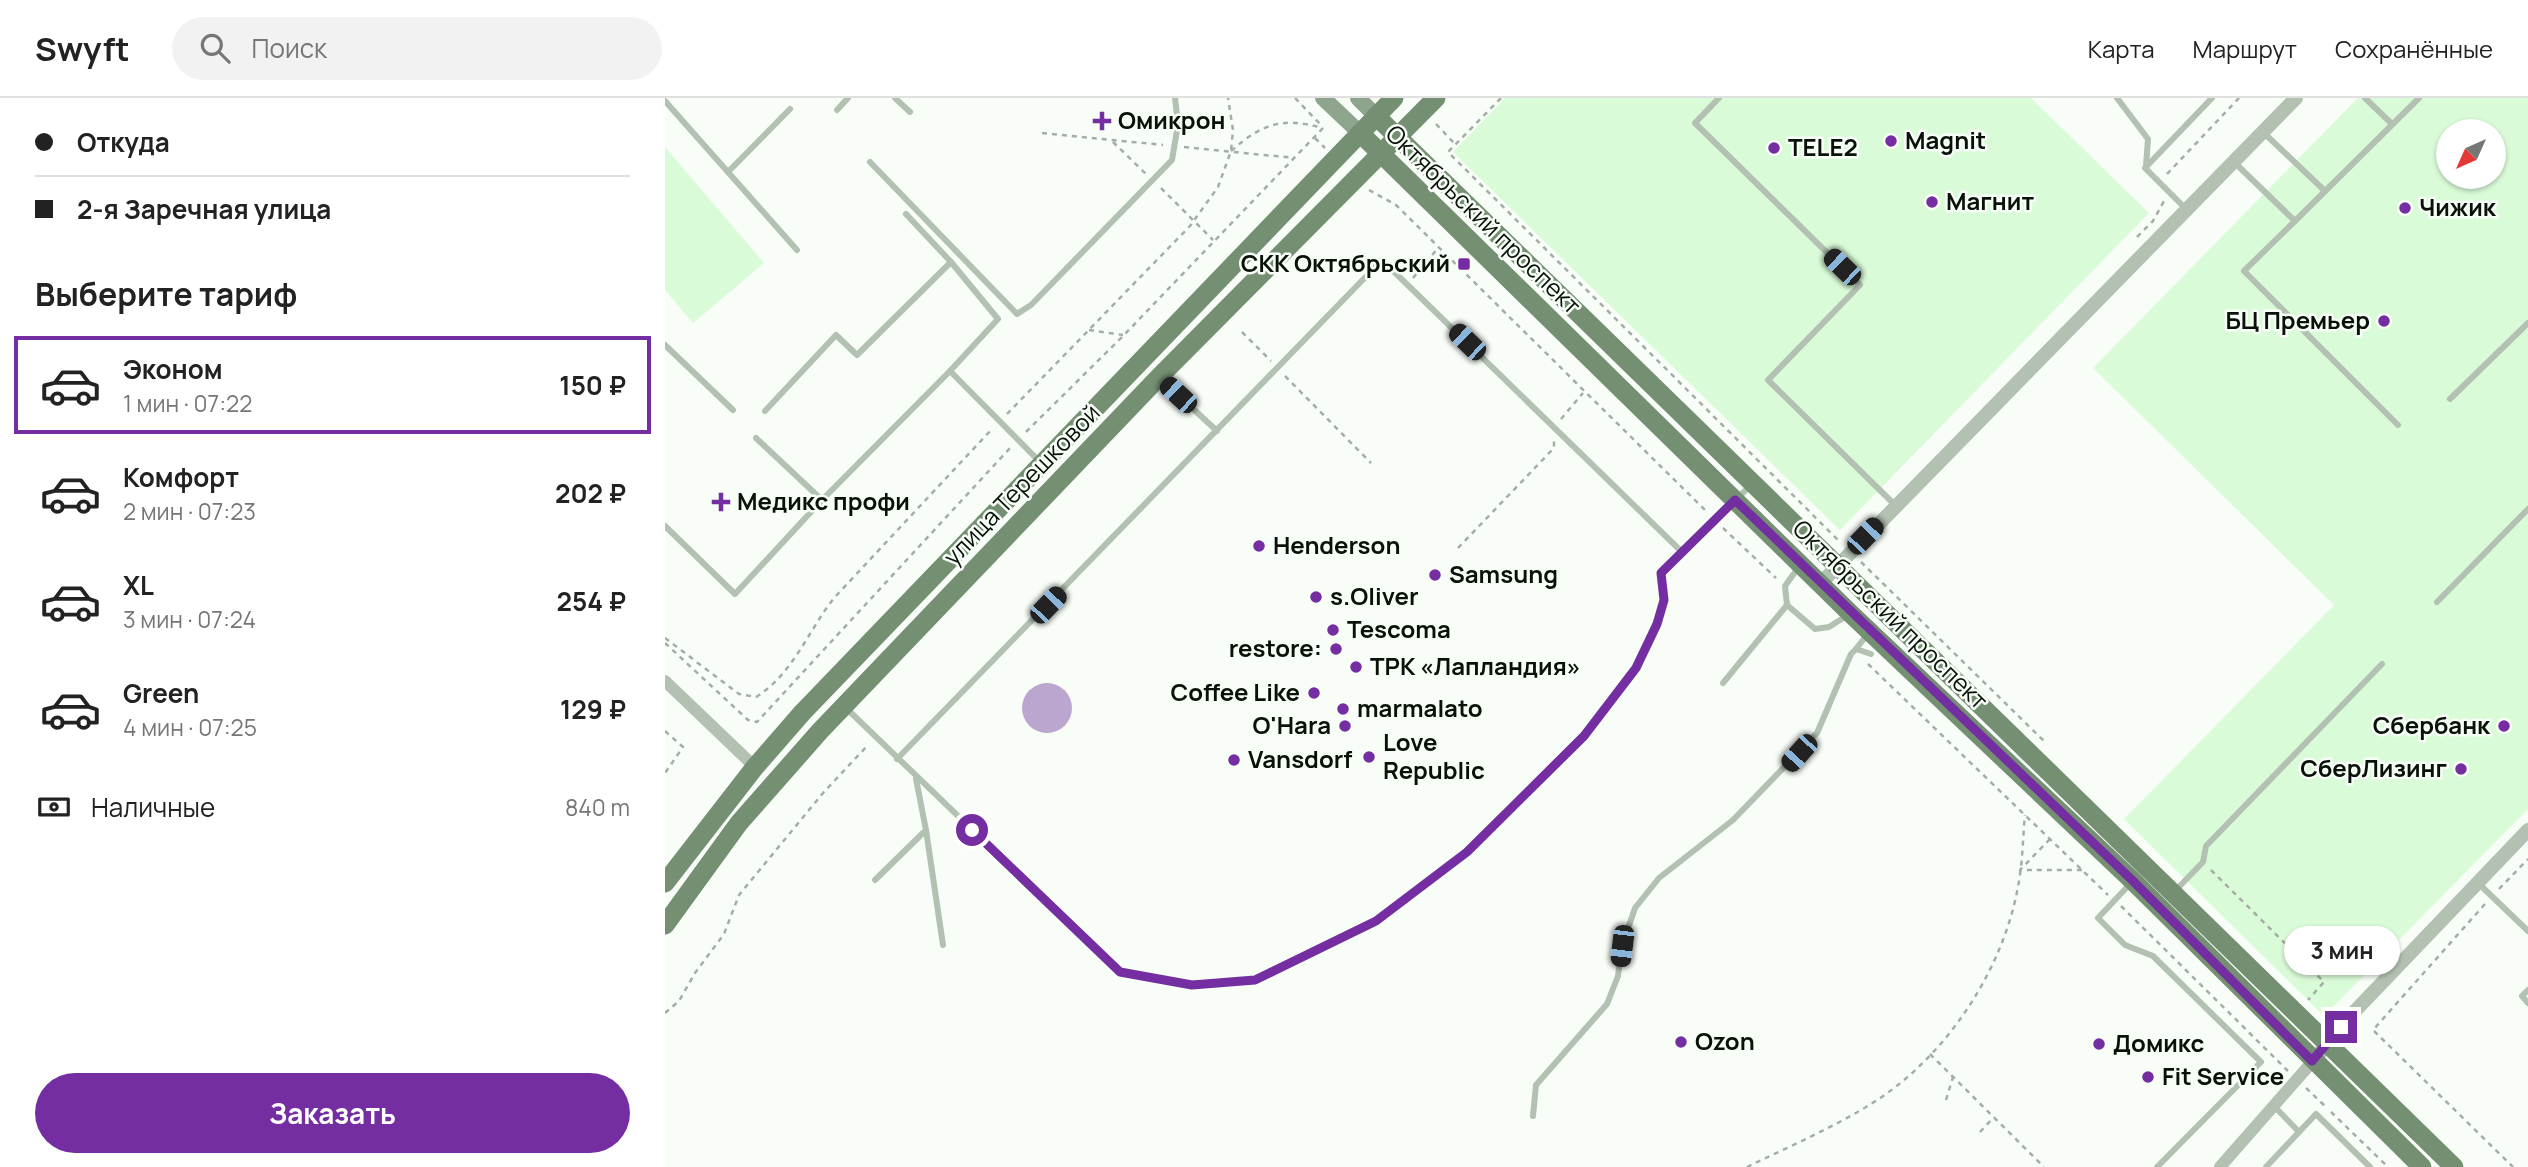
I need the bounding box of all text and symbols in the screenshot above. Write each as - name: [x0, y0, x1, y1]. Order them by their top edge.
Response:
- search box: [172, 17, 662, 80]
- text: Swyft: [35, 26, 130, 71]
- icon: search: [196, 29, 234, 67]
- text: Поиск: [252, 30, 327, 66]
- text: Карта: [2088, 32, 2155, 65]
- text: Маршрут: [2193, 32, 2297, 65]
- text: Сохранённые: [2335, 32, 2493, 65]
- place label: Омикрон: [1118, 103, 1225, 136]
- marker: Омикрон: [1092, 111, 1112, 131]
- street label: Октябрьский проспект: [1379, 117, 1589, 321]
- north arrow: [2436, 119, 2506, 189]
- map controls: [2436, 119, 2506, 189]
- place label: Magnit: [1905, 123, 1986, 156]
- text: Откуда: [77, 124, 170, 160]
- place label: TELE2: [1788, 130, 1858, 163]
- marker: Magnit: [1883, 133, 1899, 149]
- marker: TELE2: [1766, 140, 1782, 156]
- place label: Магнит: [1946, 184, 2034, 217]
- place label: Чижик: [2419, 190, 2497, 223]
- text: 2-я Заречная улица: [77, 191, 331, 227]
- marker: Магнит: [1924, 194, 1940, 210]
- marker: Чижик: [2397, 200, 2413, 216]
- car: [1820, 245, 1865, 289]
- place label: СКК Октябрьский: [1241, 246, 1450, 279]
- marker: СКК Октябрьский: [1456, 256, 1472, 272]
- text: Выберите тариф: [35, 272, 297, 316]
- place label: БЦ Премьер: [2225, 303, 2370, 336]
- marker: БЦ Премьер: [2376, 313, 2392, 329]
- car: [1445, 320, 1490, 364]
- text: Эконом: [123, 351, 223, 387]
- icon: car: [39, 354, 102, 417]
- text: 150 ₽: [559, 367, 626, 403]
- car: [1156, 373, 1201, 417]
- text: 1 мин · 07:22: [123, 387, 252, 419]
- street label: улица Терешковой: [935, 396, 1107, 572]
- text: Комфорт: [123, 459, 239, 495]
- icon: car: [39, 462, 102, 525]
- text: 202 ₽: [555, 475, 626, 511]
- place label: Медикс профи: [737, 484, 910, 517]
- marker: Медикс профи: [711, 492, 731, 512]
- text: 2 мин · 07:23: [123, 495, 256, 527]
- street label: Октябрьский проспект: [1786, 512, 1996, 716]
- car: [1843, 514, 1888, 558]
- place label: Henderson: [1273, 528, 1400, 561]
- marker: Henderson: [1251, 538, 1267, 554]
- place label: Samsung: [1449, 557, 1558, 590]
- text: XL: [123, 567, 154, 603]
- marker: Samsung: [1427, 567, 1443, 583]
- icon: car: [39, 570, 102, 633]
- place label: s.Oliver: [1330, 579, 1419, 612]
- text: 254 ₽: [556, 583, 626, 619]
- car: [1026, 583, 1071, 627]
- marker: s.Oliver: [1308, 589, 1324, 605]
- text: 3 мин · 07:24: [123, 603, 256, 635]
- place label: Tescoma: [1347, 612, 1451, 645]
- marker: Tescoma: [1325, 622, 1341, 638]
- place label: restore:: [1229, 631, 1322, 664]
- marker: restore:: [1328, 641, 1344, 657]
- place label: ТРК «Лапландия»: [1370, 649, 1581, 682]
- marker: ТРК «Лапландия»: [1348, 659, 1364, 675]
- text: Green: [123, 675, 199, 711]
- place label: Coffee Like: [1170, 675, 1300, 708]
- icon: car: [39, 678, 102, 741]
- marker: Coffee Like: [1306, 685, 1322, 701]
- text: 129 ₽: [560, 691, 626, 727]
- place label: marmalato: [1357, 691, 1483, 724]
- marker: marmalato: [1335, 701, 1351, 717]
- place label: O'Hara: [1253, 708, 1331, 741]
- place label: Сбербанк: [2373, 708, 2491, 741]
- text: 4 мин · 07:25: [123, 711, 257, 743]
- marker: O'Hara: [1337, 718, 1353, 734]
- marker: Сбербанк: [2496, 718, 2512, 734]
- place label: Love Republic: [1383, 725, 1485, 786]
- car: [1778, 730, 1821, 776]
- place label: Vansdorf: [1248, 742, 1352, 775]
- marker: Love Republic: [1361, 749, 1377, 765]
- place label: СберЛизинг: [2300, 751, 2447, 784]
- marker: Vansdorf: [1226, 752, 1242, 768]
- marker: СберЛизинг: [2453, 761, 2469, 777]
- icon: cash: [35, 788, 73, 826]
- text: Наличные: [91, 789, 215, 825]
- text: 840 m: [565, 791, 630, 823]
- route start: [956, 814, 988, 846]
- car: [1610, 924, 1635, 968]
- callout: 3 мин: [2283, 926, 2399, 974]
- text: 3 мин: [2311, 934, 2373, 966]
- route end: [2325, 1011, 2357, 1043]
- place label: Ozon: [1695, 1024, 1755, 1057]
- place label: Домикс: [2113, 1026, 2205, 1059]
- marker: Ozon: [1673, 1034, 1689, 1050]
- marker: Домикс: [2091, 1036, 2107, 1052]
- place label: Fit Service: [2162, 1059, 2284, 1092]
- marker: Fit Service: [2140, 1069, 2156, 1085]
- button: Заказать: [35, 1073, 630, 1153]

